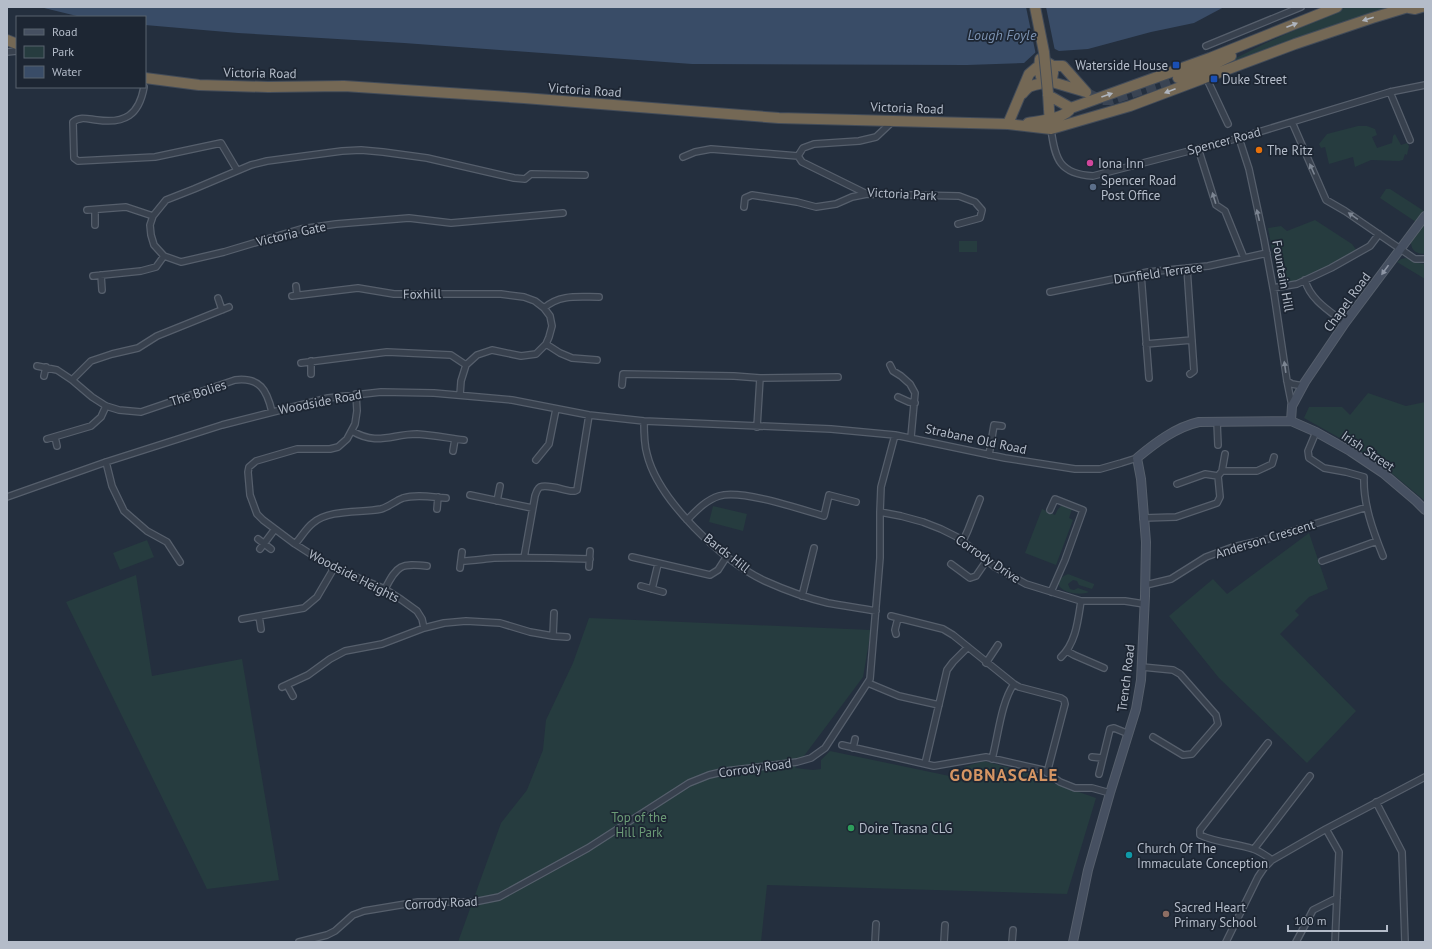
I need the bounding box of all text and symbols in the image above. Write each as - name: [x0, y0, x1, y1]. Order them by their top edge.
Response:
- legend: [16, 16, 146, 88]
- one-way arrow: [1362, 16, 1374, 22]
- one-way arrow: [1287, 22, 1299, 28]
- text: Road: [52, 24, 77, 39]
- water label: Lough Foyle: [968, 26, 1037, 44]
- text: Park: [52, 44, 74, 59]
- place label: Waterside House: [1075, 57, 1168, 74]
- marker: Waterside House: [1171, 60, 1181, 70]
- text: Water: [52, 64, 82, 79]
- street label: Victoria Road: [222, 64, 297, 82]
- place label: Duke Street: [1222, 71, 1287, 88]
- marker: Duke Street: [1209, 74, 1219, 84]
- street label: Victoria Road: [547, 79, 622, 101]
- one-way arrow: [1163, 89, 1175, 95]
- one-way arrow: [1102, 92, 1114, 98]
- street label: Victoria Road: [869, 98, 944, 118]
- street label: Spencer Road: [1185, 123, 1263, 159]
- place label: The Ritz: [1267, 142, 1313, 159]
- marker: The Ritz: [1254, 145, 1264, 155]
- place label: Iona Inn: [1098, 155, 1144, 172]
- marker: Iona Inn: [1085, 158, 1095, 168]
- one-way arrow: [1309, 163, 1315, 174]
- place label: Spencer Road Post Office: [1101, 172, 1176, 204]
- marker: Spencer Road Post Office: [1088, 182, 1098, 192]
- street label: Victoria Park: [866, 184, 938, 204]
- one-way arrow: [1211, 192, 1217, 204]
- one-way arrow: [1255, 209, 1261, 221]
- one-way arrow: [1348, 212, 1358, 220]
- street label: Victoria Gate: [253, 218, 328, 250]
- street label: Fountain Hill: [1268, 239, 1298, 313]
- street label: Dunfield Terrace: [1112, 258, 1204, 288]
- one-way arrow: [1381, 264, 1389, 275]
- street label: Chapel Road: [1320, 269, 1374, 335]
- street label: Foxhill: [403, 285, 441, 303]
- one-way arrow: [1282, 361, 1288, 373]
- street label: The Bolies: [168, 376, 228, 410]
- street label: Woodside Road: [277, 386, 363, 418]
- street label: Strabane Old Road: [924, 420, 1028, 458]
- street label: Irish Street: [1338, 427, 1399, 475]
- street label: Anderson Crescent: [1213, 516, 1317, 562]
- street label: Bards Hill: [700, 530, 754, 577]
- street label: Corrody Drive: [952, 531, 1024, 587]
- street label: Woodside Heights: [306, 546, 402, 606]
- street label: Trench Road: [1113, 643, 1139, 713]
- street label: Corrody Road: [718, 754, 792, 782]
- district label: GOBNASCALE: [950, 764, 1058, 786]
- park label: Top of the Hill Park: [611, 809, 667, 841]
- place label: Doire Trasna CLG: [859, 820, 953, 837]
- marker: Doire Trasna CLG: [846, 823, 856, 833]
- place label: Church Of The Immaculate Conception: [1137, 840, 1268, 872]
- marker: Church Of The Immaculate Conception: [1124, 850, 1134, 860]
- street label: Corrody Road: [404, 893, 478, 913]
- place label: Sacred Heart Primary School: [1174, 899, 1257, 931]
- scale bar: [1288, 907, 1387, 933]
- marker: Sacred Heart Primary School: [1161, 909, 1171, 919]
- text: 100 m: [1294, 913, 1327, 928]

